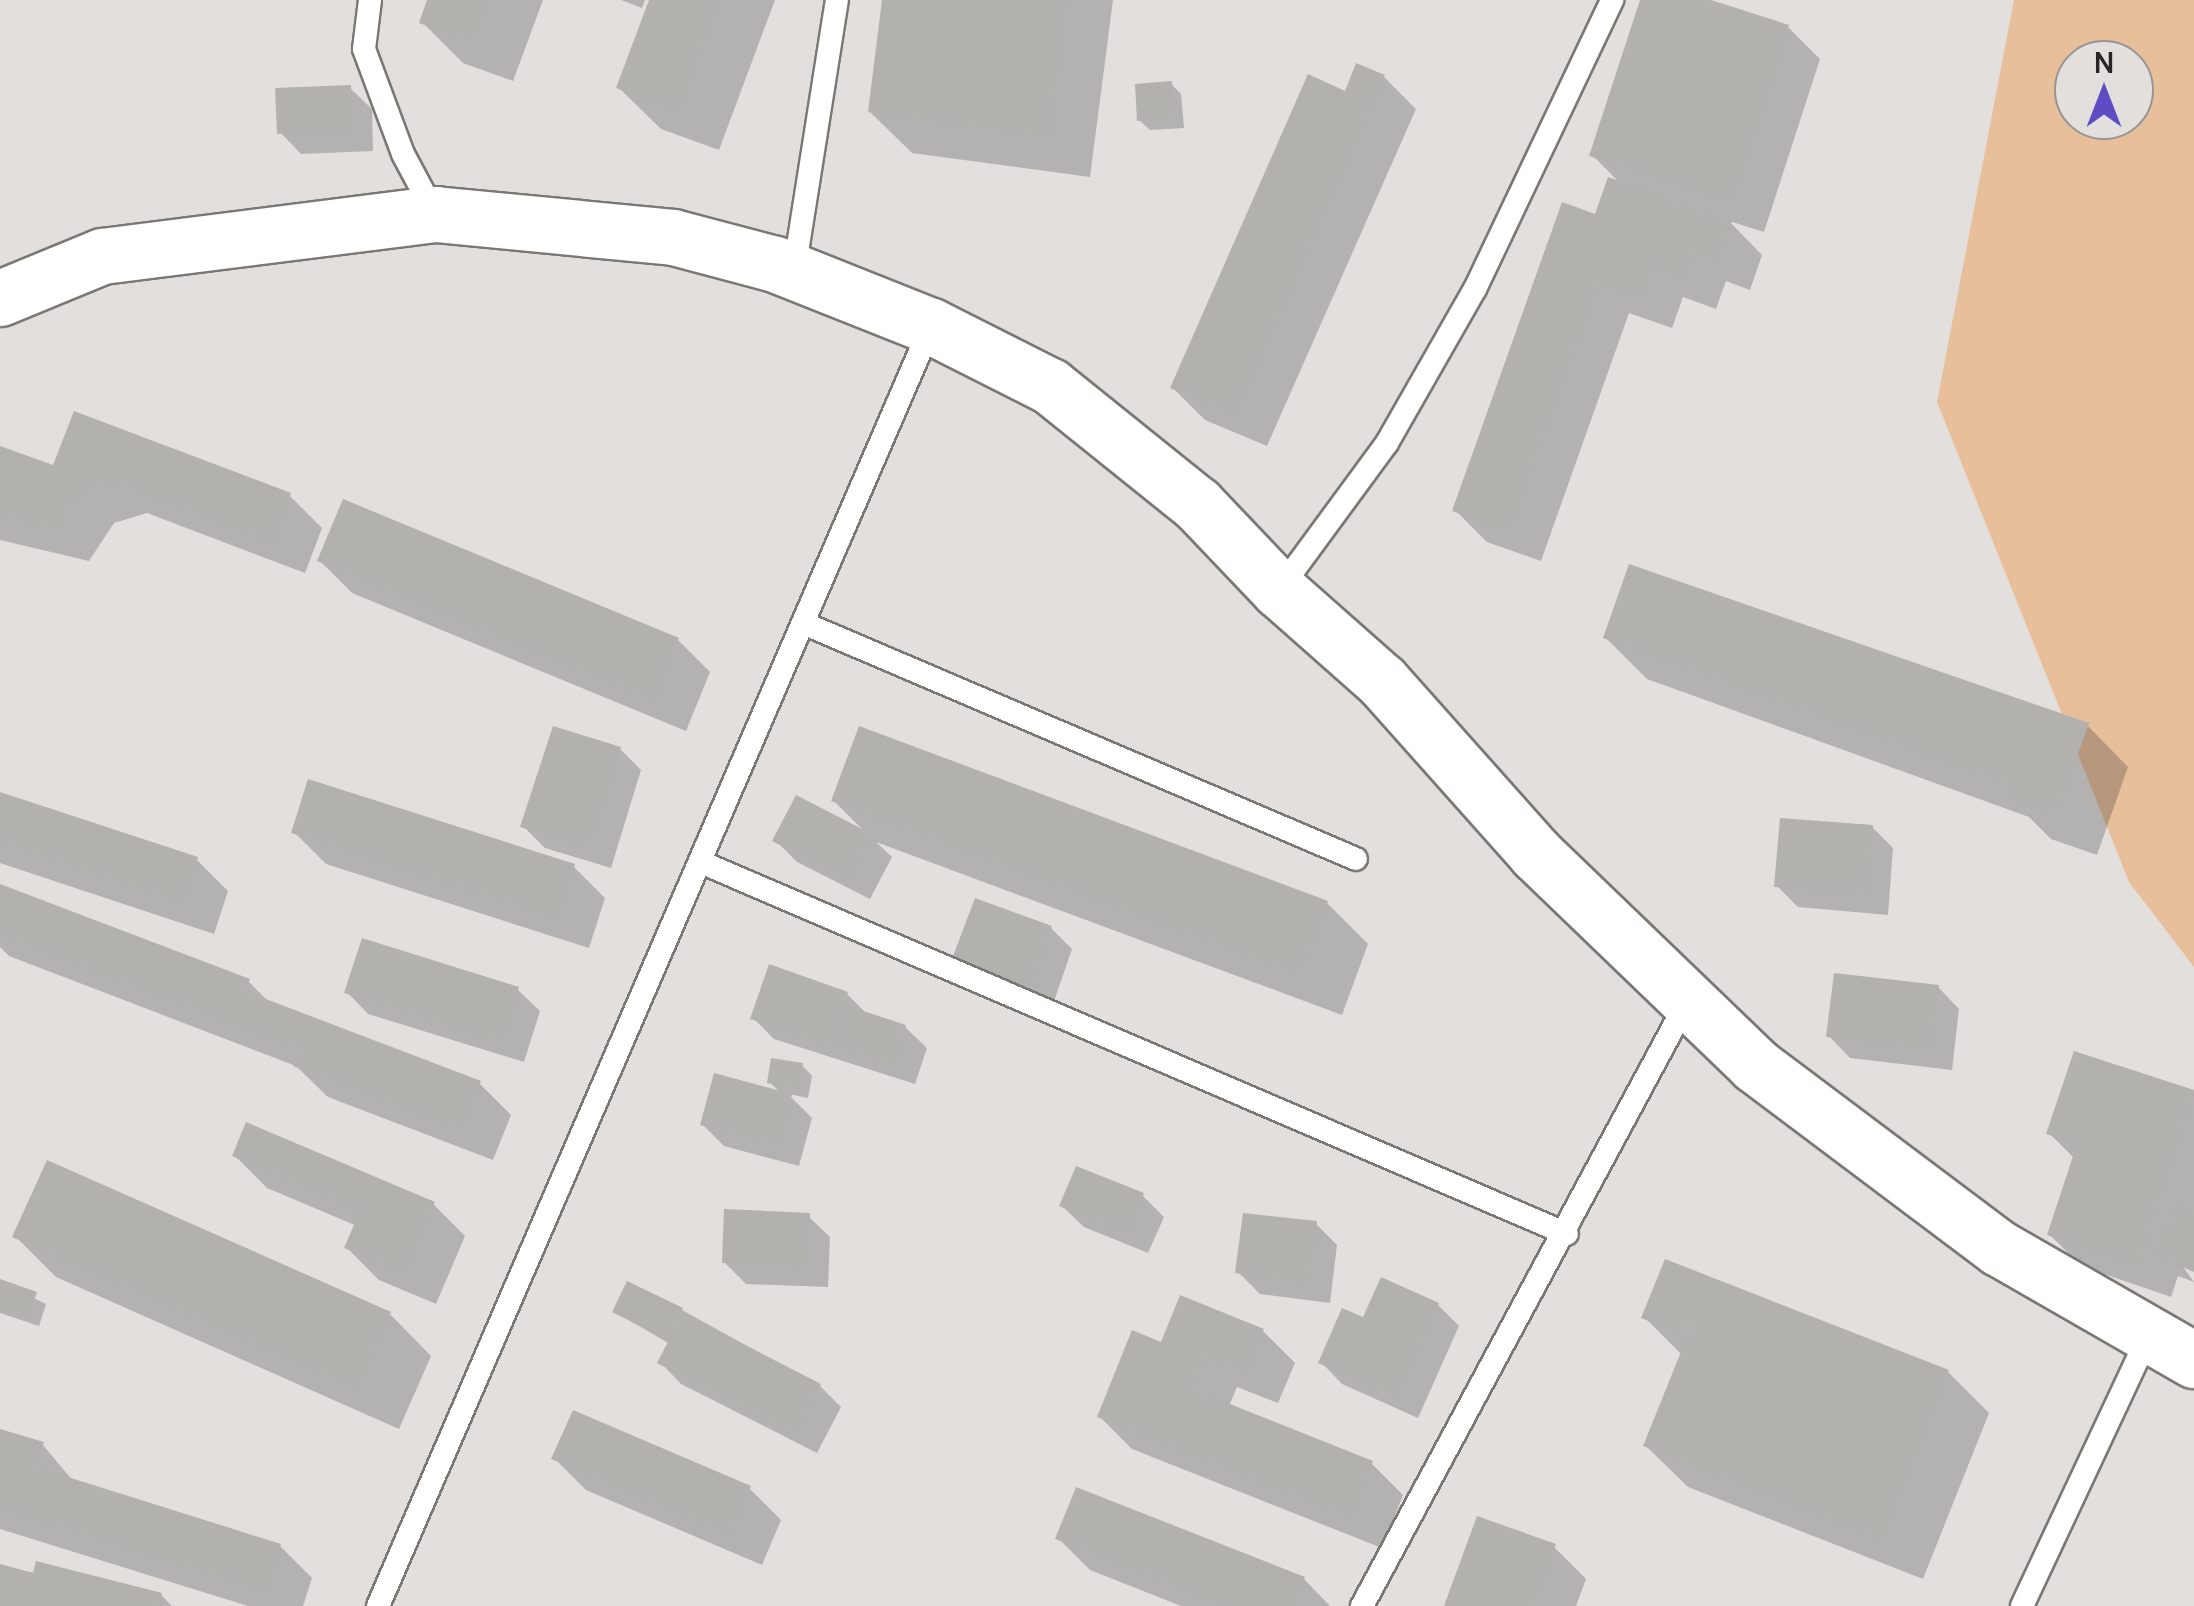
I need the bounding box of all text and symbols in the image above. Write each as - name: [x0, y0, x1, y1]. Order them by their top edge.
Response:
- north arrow: [2054, 40, 2154, 140]
- text: N: [2094, 43, 2114, 81]

